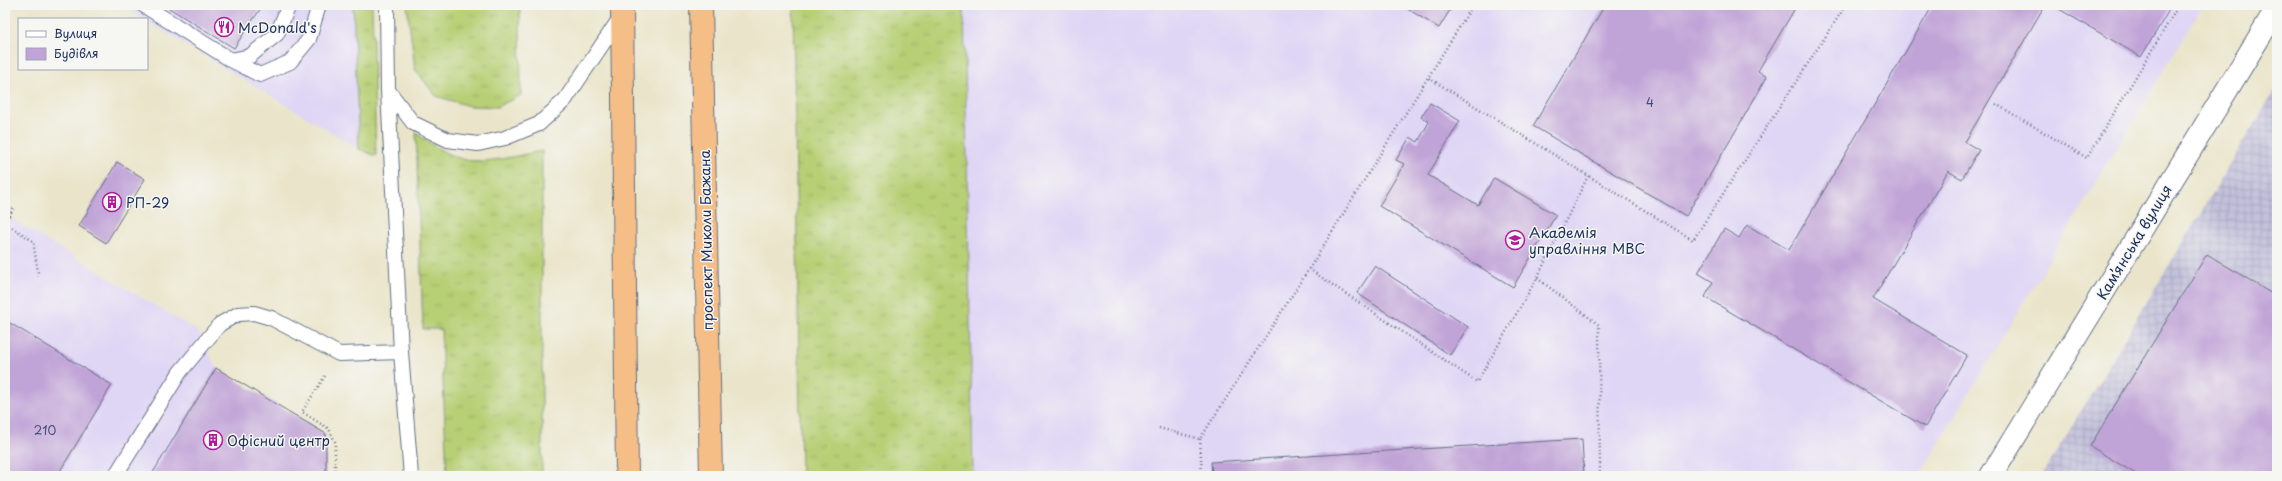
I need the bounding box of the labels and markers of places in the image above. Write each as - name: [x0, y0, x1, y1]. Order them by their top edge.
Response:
- restaurant icon: McDonald's: [213, 16, 235, 38]
- place label: McDonald's: [238, 17, 317, 38]
- building icon: РП-29: [101, 191, 123, 213]
- place label: РП-29: [126, 192, 169, 213]
- place label: Академія управління МВС: [1529, 222, 1645, 259]
- school or university icon: Академія управління МВС: [1504, 229, 1526, 251]
- building icon: Офісний центр: [202, 429, 224, 451]
- place label: Офісний центр: [227, 430, 330, 451]

